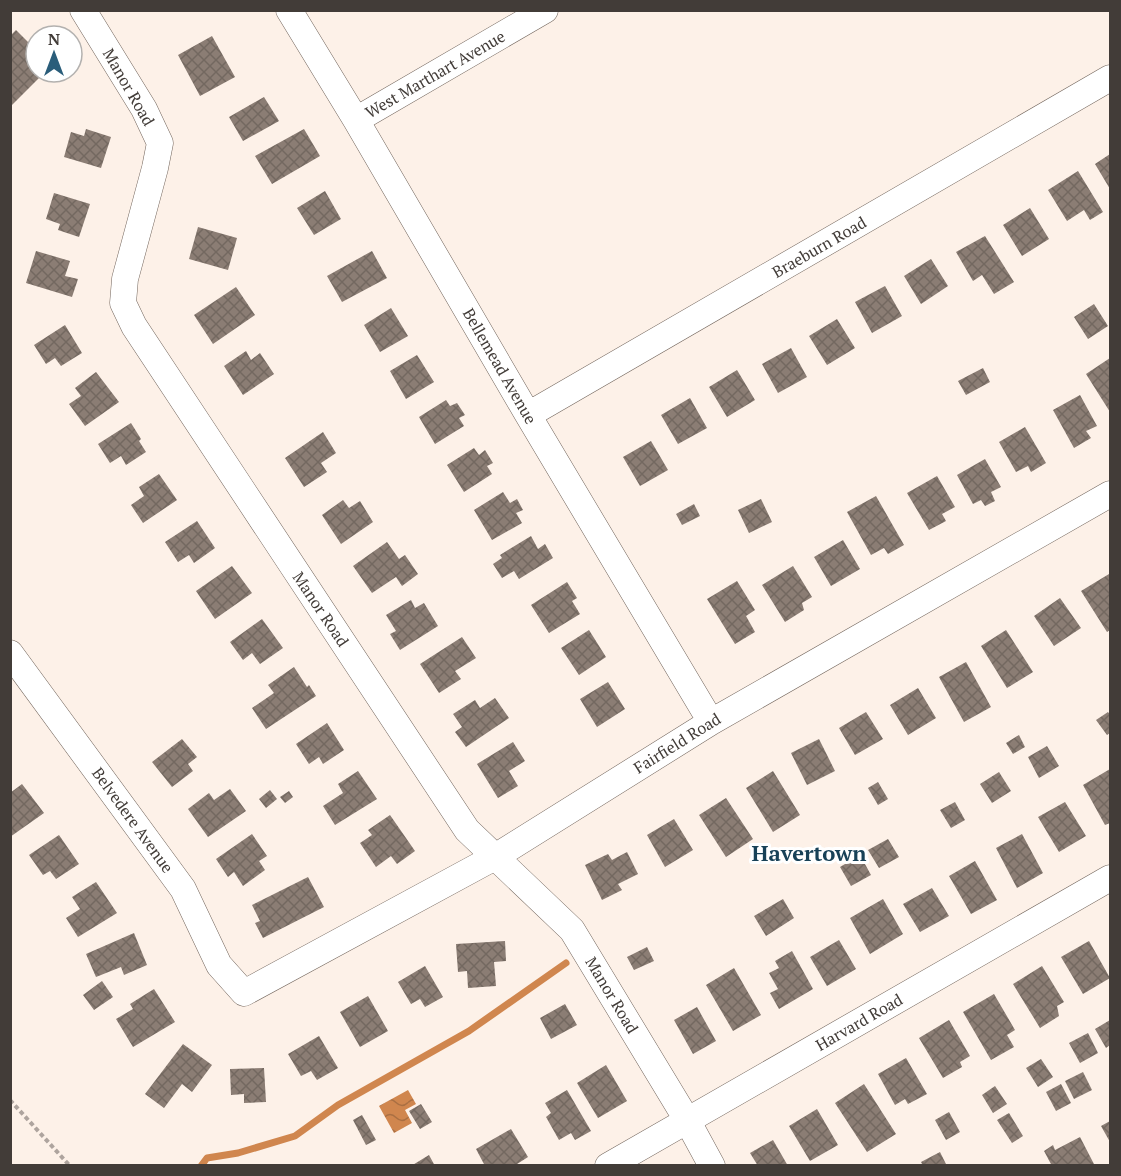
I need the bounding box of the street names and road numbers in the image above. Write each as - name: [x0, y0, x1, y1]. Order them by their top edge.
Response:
- street label: West Marthart Avenue: [361, 25, 509, 123]
- street label: Manor Road: [98, 44, 160, 130]
- street label: Braeburn Road: [768, 211, 870, 283]
- street label: Bellemead Avenue: [458, 304, 542, 428]
- street label: Manor Road: [288, 567, 354, 651]
- street label: Fairfield Road: [629, 707, 725, 778]
- street label: Belvedere Avenue: [87, 763, 179, 877]
- street label: Manor Road: [580, 952, 644, 1038]
- street label: Harvard Road: [812, 988, 907, 1056]

